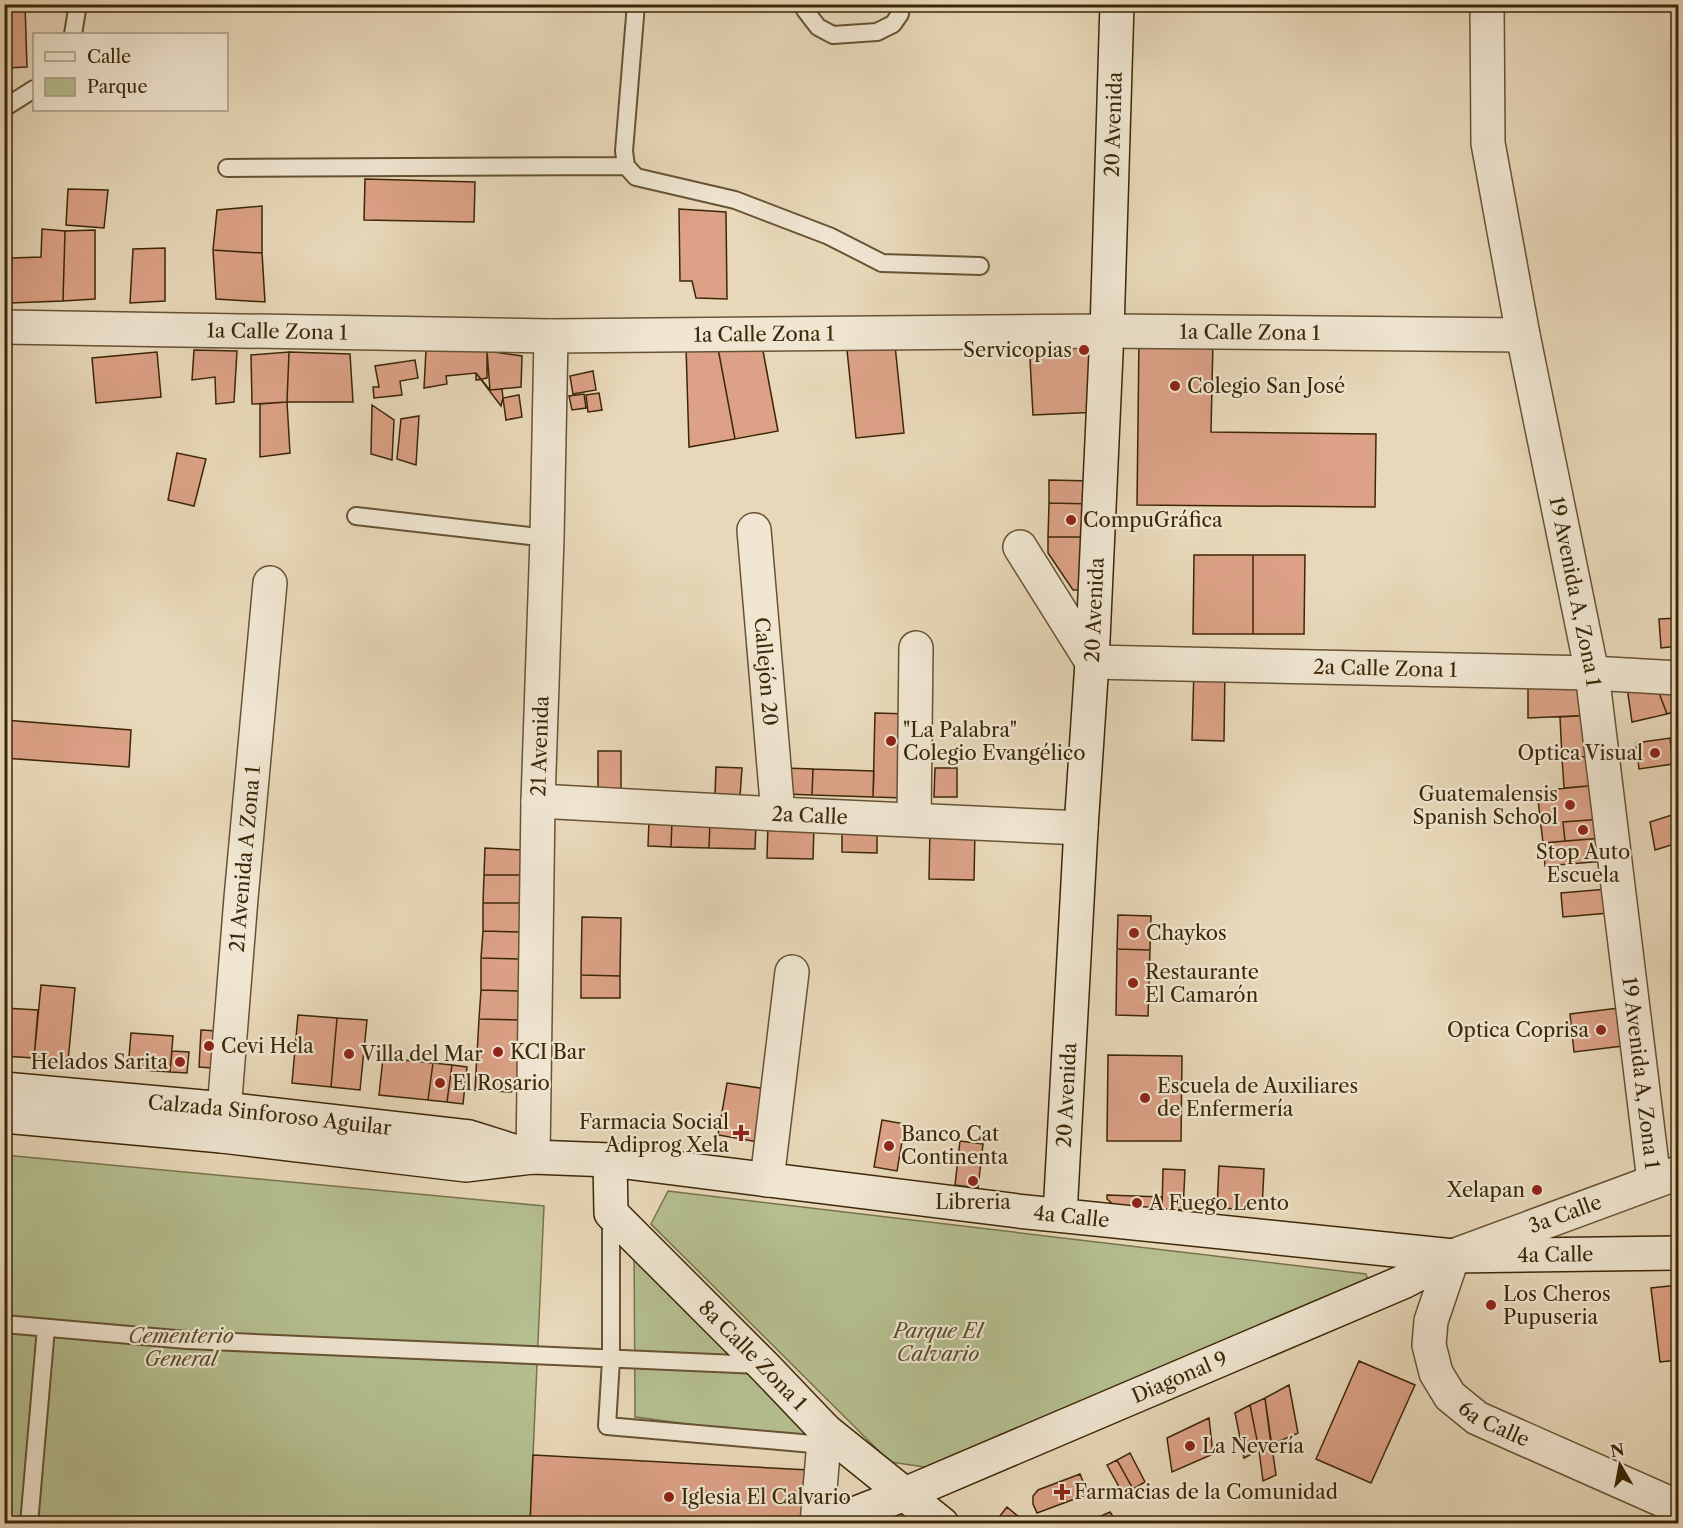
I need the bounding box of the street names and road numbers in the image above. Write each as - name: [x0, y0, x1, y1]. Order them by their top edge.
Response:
- street label: 20 Avenida: [1100, 71, 1127, 177]
- street label: 1a Calle Zona 1: [206, 318, 348, 345]
- street label: 1a Calle Zona 1: [1179, 320, 1321, 345]
- street label: 1a Calle Zona 1: [693, 321, 835, 347]
- street label: 19 Avenida A, Zona 1: [1544, 494, 1606, 688]
- street label: 20 Avenida: [1080, 556, 1109, 663]
- street label: Callejón 20: [749, 616, 783, 727]
- street label: 2a Calle Zona 1: [1313, 655, 1458, 682]
- street label: 21 Avenida: [526, 695, 554, 797]
- street label: 21 Avenida A Zona 1: [225, 764, 265, 953]
- street label: 2a Calle: [771, 802, 848, 829]
- street label: 19 Avenida A, Zona 1: [1617, 976, 1664, 1171]
- street label: 20 Avenida: [1052, 1042, 1081, 1148]
- street label: Calzada Sinforoso Aguilar: [147, 1090, 393, 1140]
- street label: 3a Calle: [1525, 1190, 1605, 1238]
- street label: 4a Calle: [1032, 1201, 1111, 1232]
- street label: 4a Calle: [1517, 1242, 1594, 1267]
- street label: 8a Calle Zona 1: [694, 1296, 812, 1416]
- street label: Diagonal 9: [1128, 1346, 1231, 1408]
- street label: 6a Calle: [1454, 1396, 1533, 1452]

